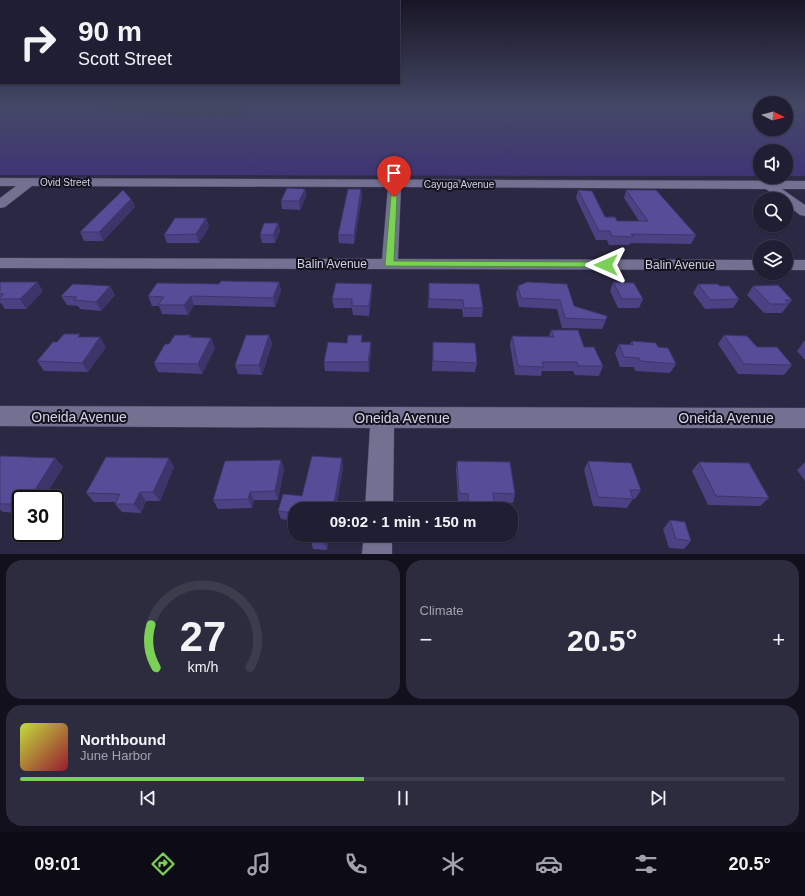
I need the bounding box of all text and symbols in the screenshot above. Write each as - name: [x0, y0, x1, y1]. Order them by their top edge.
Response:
- icon: right: [12, 16, 64, 68]
- text: 90 m: [78, 16, 142, 47]
- text: Scott Street: [78, 49, 172, 69]
- north arrow: [753, 96, 793, 136]
- map controls: [753, 96, 793, 280]
- button: sound: [753, 144, 793, 184]
- pin: [377, 156, 411, 197]
- icon: arrive: [383, 162, 405, 184]
- street label: Ovid Street: [40, 177, 90, 188]
- street label: Cayuga Avenue: [424, 179, 495, 190]
- button: search: [753, 192, 793, 232]
- button: layers: [753, 240, 793, 280]
- position arrow: [585, 244, 627, 286]
- street label: Balin Avenue: [297, 257, 367, 271]
- street label: Balin Avenue: [645, 258, 715, 272]
- street label: Oneida Avenue: [31, 409, 127, 425]
- street label: Oneida Avenue: [354, 410, 450, 426]
- street label: Oneida Avenue: [678, 410, 774, 426]
- speed limit sign: 30: [12, 490, 64, 542]
- text: 09:02 · 1 min · 150 m: [330, 513, 476, 530]
- text: Climate: [420, 603, 464, 618]
- text: 27: [180, 612, 226, 659]
- text: 20.5°: [567, 624, 637, 657]
- text: −: [420, 627, 432, 652]
- text: +: [772, 627, 785, 652]
- text: km/h: [187, 658, 218, 674]
- text: Northbound: [80, 731, 166, 748]
- text: June Harbor: [80, 748, 152, 763]
- icon: previous: [137, 787, 159, 809]
- icon: pause: [392, 787, 414, 809]
- icon: next: [647, 787, 669, 809]
- icon: directions: [149, 850, 177, 878]
- icon: music: [245, 850, 273, 878]
- icon: phone: [342, 850, 370, 878]
- icon: climate: [439, 850, 467, 878]
- icon: car: [535, 850, 563, 878]
- icon: filters: [632, 850, 660, 878]
- text: 09:01: [34, 854, 80, 874]
- text: 20.5°: [728, 854, 771, 874]

